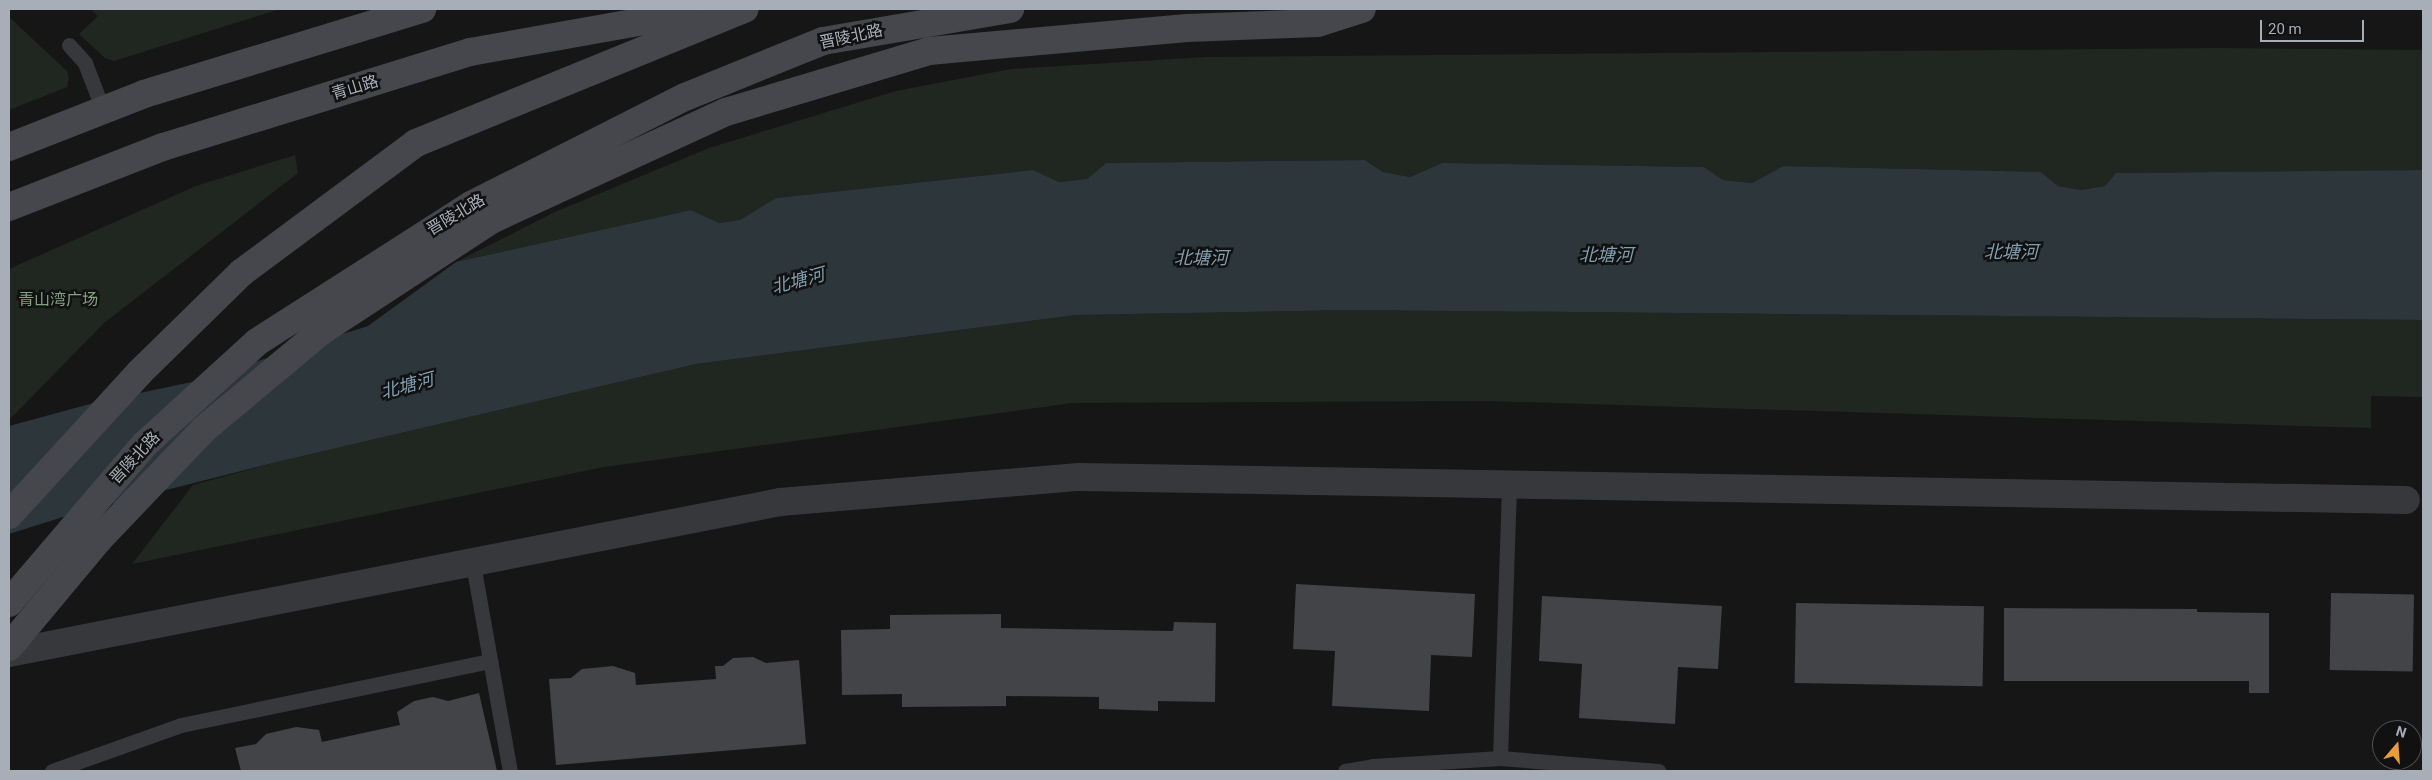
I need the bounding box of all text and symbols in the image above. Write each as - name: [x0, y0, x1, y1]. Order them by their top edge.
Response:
- scale bar: [2262, 10, 2366, 42]
- text: 20 m: [2268, 20, 2302, 38]
- street label: 晋陵北路: [818, 21, 884, 53]
- street label: 青山路: [329, 72, 381, 104]
- street label: 晋陵北路: [424, 190, 488, 240]
- water label: 北塘河: [1984, 241, 2038, 263]
- water label: 北塘河: [1579, 244, 1633, 266]
- water label: 北塘河: [1174, 247, 1228, 269]
- water label: 北塘河: [769, 264, 827, 298]
- park label: 青山湾广场: [18, 290, 98, 310]
- water label: 北塘河: [378, 369, 436, 403]
- street label: 晋陵北路: [106, 428, 164, 488]
- north arrow: [2372, 720, 2422, 770]
- text: N: [2394, 723, 2408, 741]

